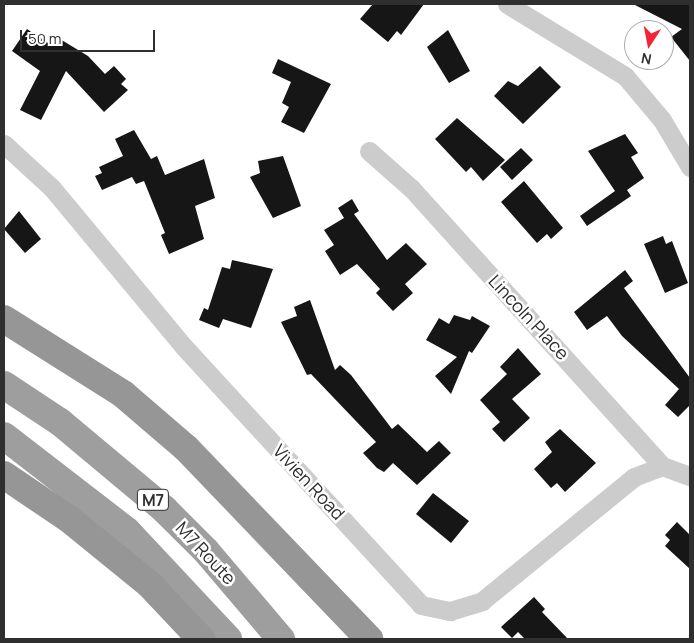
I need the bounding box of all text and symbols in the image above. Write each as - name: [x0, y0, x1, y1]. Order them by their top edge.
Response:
- scale bar: [22, 20, 158, 52]
- north arrow: [624, 20, 674, 70]
- text: 50 m: [28, 28, 62, 49]
- text: N: [639, 49, 653, 70]
- street label: Lincoln Place: [484, 270, 574, 364]
- street label: Vivien Road: [269, 440, 349, 524]
- road number: M7: [137, 486, 169, 514]
- street label: M7 Route: [172, 517, 240, 589]

